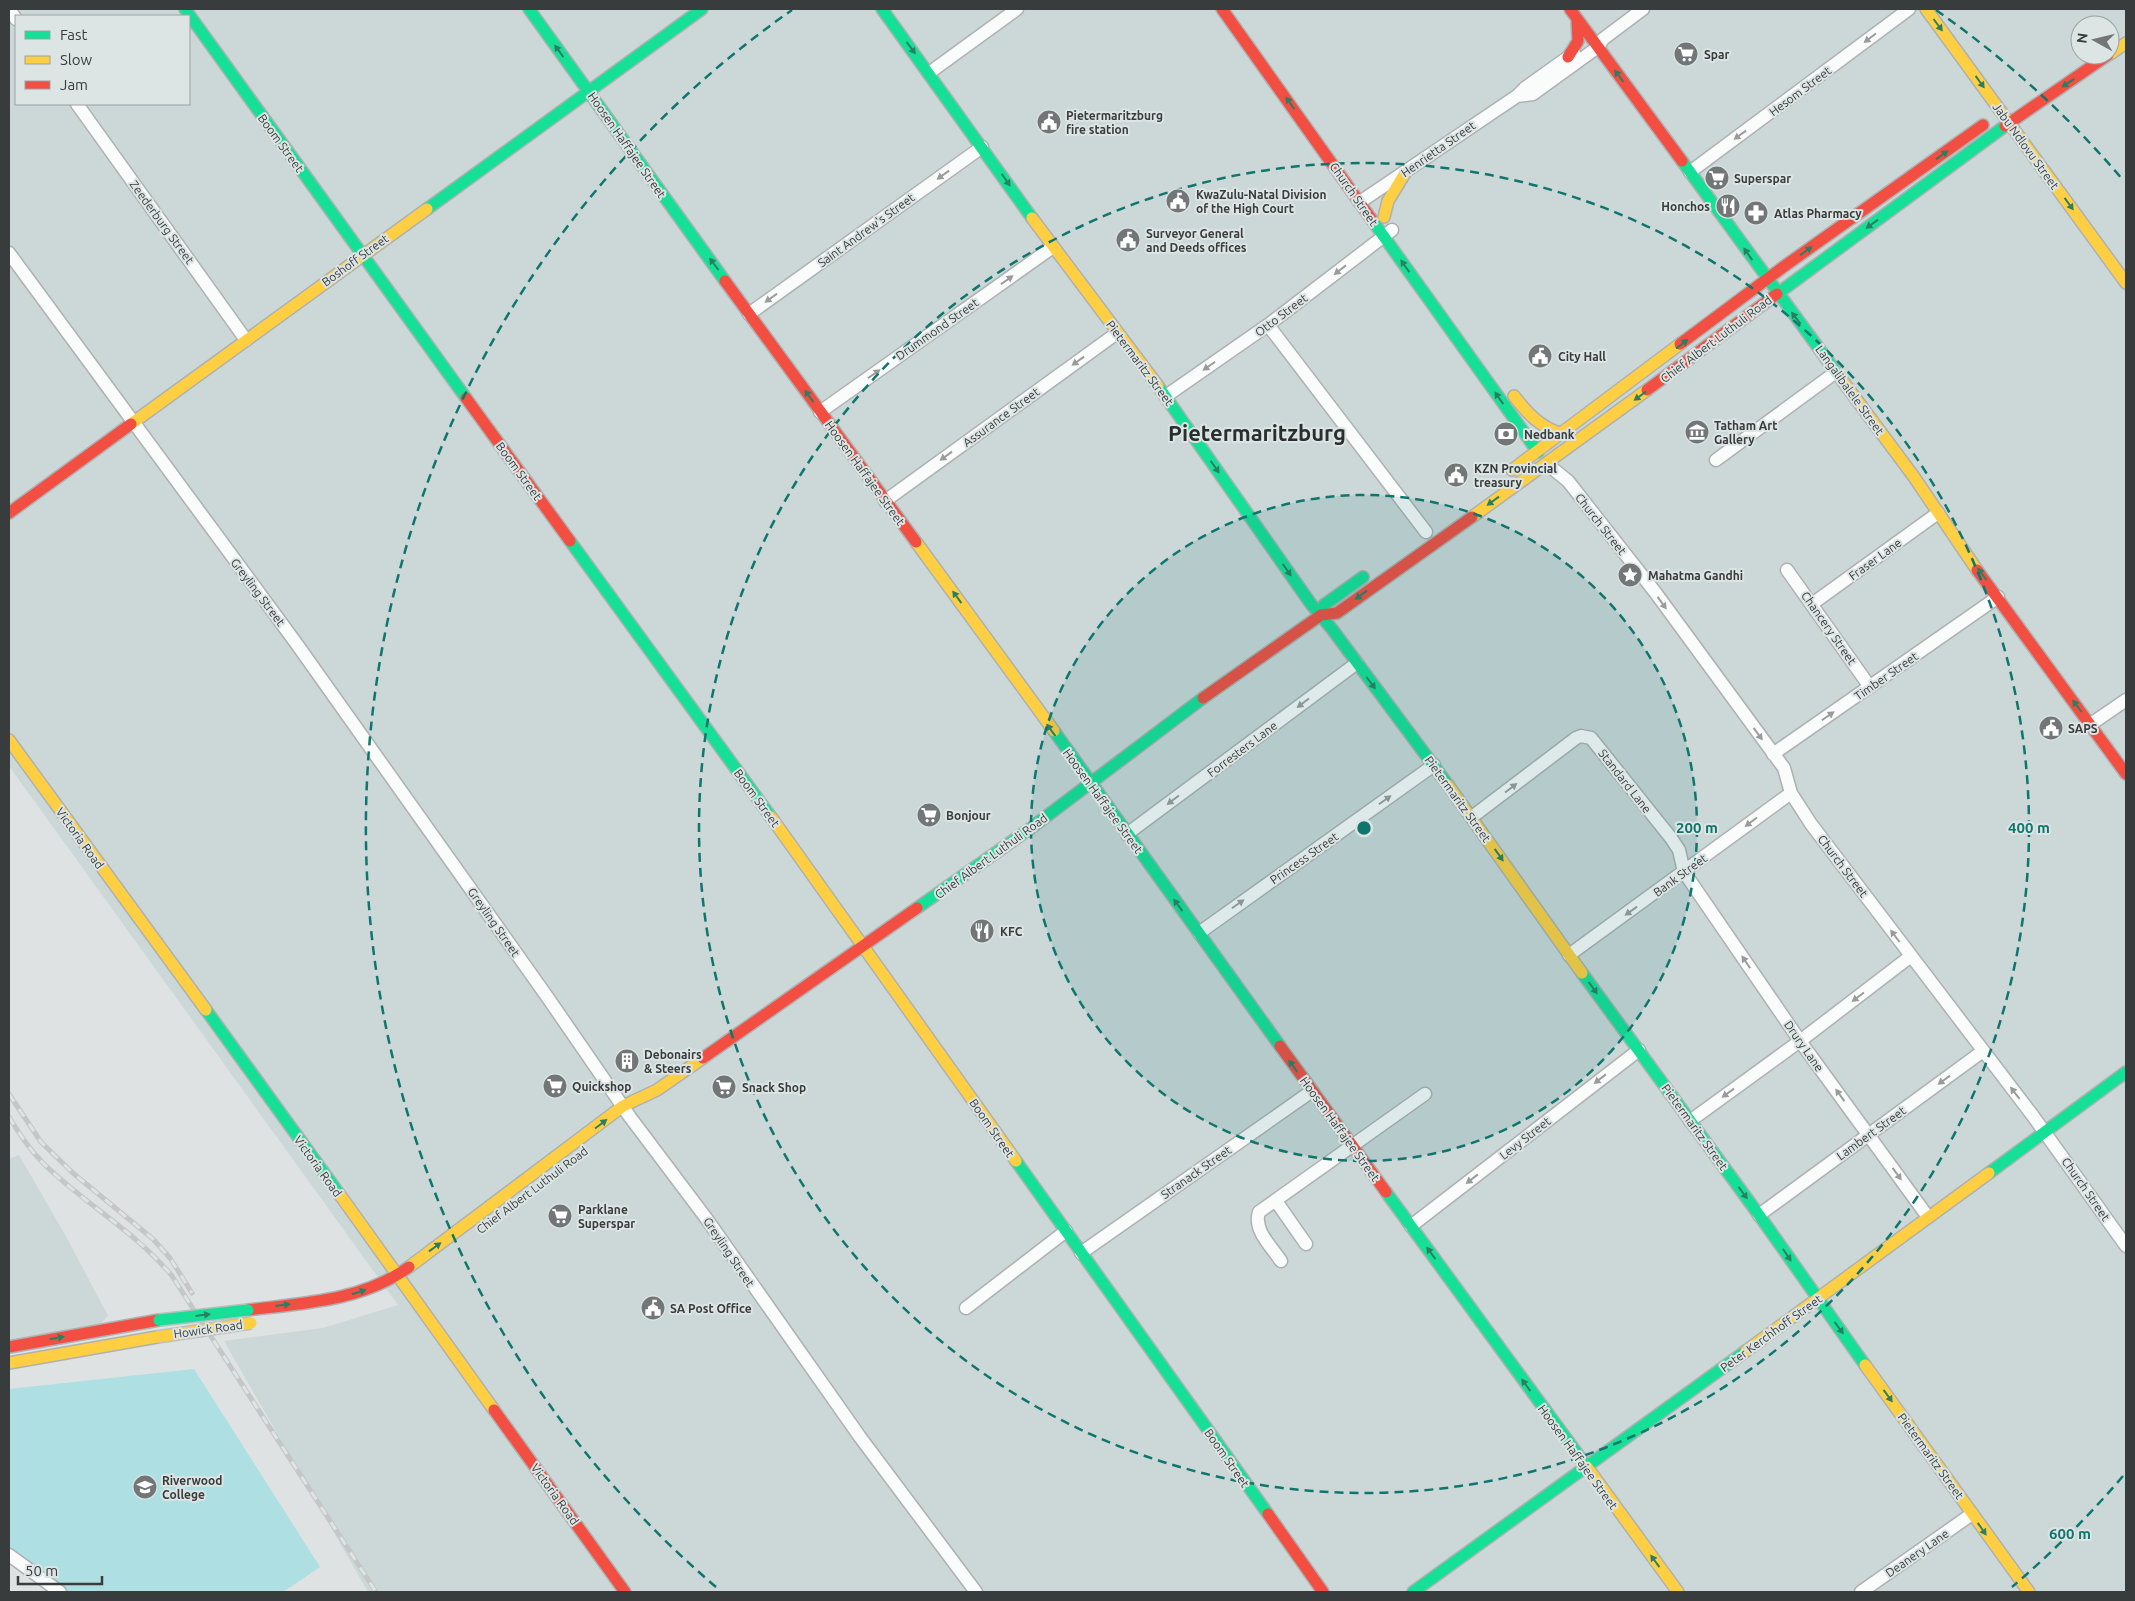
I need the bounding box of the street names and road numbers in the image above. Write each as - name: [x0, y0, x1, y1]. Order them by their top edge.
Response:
- street label: Hesom Street: [1767, 63, 1834, 118]
- street label: Hoosen Haffajee Street: [586, 90, 669, 201]
- street label: Jabu Ndlovu Street: [1990, 100, 2062, 192]
- street label: Boom Street: [256, 112, 306, 175]
- street label: Henrietta Street: [1398, 118, 1478, 179]
- street label: Church Street: [1327, 160, 1381, 228]
- street label: Zeederburg Street: [127, 178, 197, 266]
- street label: Saint Andrew's Street: [815, 190, 917, 269]
- street label: Boshoff Street: [319, 231, 391, 289]
- street label: Otto Street: [1252, 291, 1310, 339]
- street label: Chief Albert Luthuli Road: [1658, 293, 1774, 385]
- street label: Drummond Street: [893, 295, 981, 362]
- street label: Pietermaritz Street: [1104, 318, 1176, 408]
- street label: Langalibalele Street: [1813, 343, 1887, 437]
- street label: Assurance Street: [960, 385, 1042, 449]
- street label: Hoosen Haffajee Street: [823, 418, 907, 528]
- street label: Boom Street: [494, 440, 544, 503]
- street label: Church Street: [1573, 491, 1629, 557]
- street label: Fraser Lane: [1846, 536, 1904, 582]
- street label: Greyling Street: [228, 556, 288, 628]
- street label: Chancery Street: [1799, 589, 1859, 667]
- street label: Timber Street: [1852, 649, 1921, 703]
- street label: Forresters Lane: [1205, 719, 1279, 779]
- street label: Hoosen Haffajee Street: [1061, 746, 1145, 856]
- street label: Standard Lane: [1596, 747, 1654, 815]
- street label: Pietermaritz Street: [1422, 753, 1494, 845]
- street label: Boom Street: [732, 767, 782, 830]
- street label: Victoria Road: [54, 805, 106, 871]
- street label: Chief Albert Luthuli Road: [932, 811, 1050, 901]
- street label: Princess Street: [1267, 829, 1341, 886]
- street label: Church Street: [1815, 832, 1871, 900]
- street label: Bank Street: [1651, 851, 1710, 899]
- street label: Greyling Street: [465, 885, 523, 959]
- street label: Drury Lane: [1782, 1018, 1826, 1074]
- street label: Hoosen Haffajee Street: [1298, 1074, 1382, 1184]
- street label: Pietermaritz Street: [1659, 1081, 1731, 1173]
- street label: Boom Street: [967, 1096, 1017, 1160]
- street label: Lambert Street: [1834, 1104, 1908, 1162]
- street label: Levy Street: [1497, 1114, 1553, 1162]
- street label: Victoria Road: [292, 1133, 344, 1199]
- street label: Stranack Street: [1158, 1143, 1234, 1201]
- street label: Chief Albert Luthuli Road: [474, 1144, 590, 1236]
- street label: Church Street: [2059, 1155, 2113, 1223]
- street label: Greyling Street: [701, 1215, 757, 1289]
- street label: Peter Kerchhoff Street: [1718, 1292, 1824, 1374]
- street label: Howick Road: [173, 1318, 243, 1340]
- street label: Hoosen Haffajee Street: [1536, 1402, 1620, 1512]
- street label: Pietermaritz Street: [1895, 1410, 1967, 1502]
- street label: Boom Street: [1202, 1426, 1252, 1490]
- street label: Victoria Road: [529, 1461, 581, 1527]
- street label: Deanery Lane: [1883, 1526, 1951, 1580]

